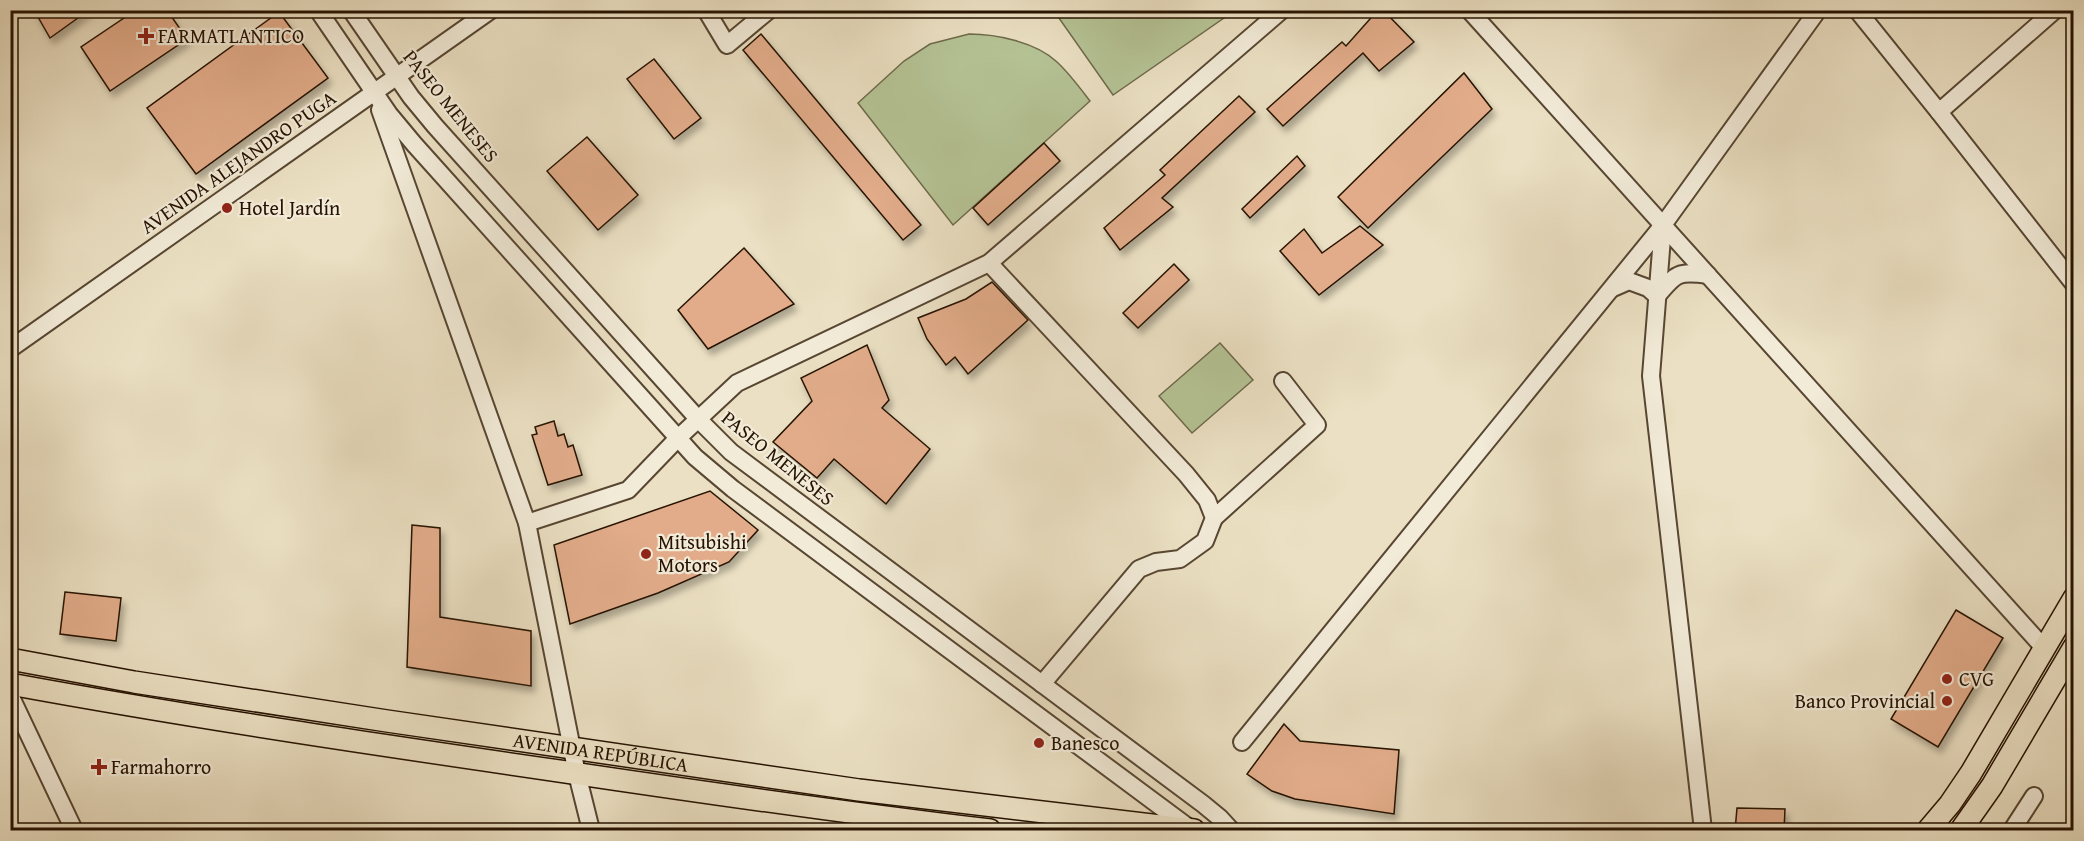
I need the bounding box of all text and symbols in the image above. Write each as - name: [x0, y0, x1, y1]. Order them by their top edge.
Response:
- place label: FARMATLANTICO: [158, 21, 304, 50]
- marker: FARMATLANTICO: [139, 29, 153, 43]
- street label: PASEO MENESES: [397, 43, 506, 168]
- street label: AVENIDA ALEJANDRO PUGA: [134, 83, 341, 240]
- place label: Hotel Jardín: [239, 193, 340, 222]
- marker: Hotel Jardín: [220, 201, 234, 215]
- street label: PASEO MENESES: [716, 403, 841, 512]
- place label: Mitsubishi Motors: [658, 527, 747, 579]
- marker: Mitsubishi Motors: [639, 547, 653, 561]
- place label: CVG: [1959, 664, 1994, 693]
- marker: CVG: [1940, 672, 1954, 686]
- place label: Banco Provincial: [1795, 686, 1935, 715]
- marker: Banco Provincial: [1940, 694, 1954, 708]
- street label: AVENIDA REPÚBLICA: [511, 725, 690, 779]
- place label: Banesco: [1051, 728, 1119, 757]
- marker: Banesco: [1032, 736, 1046, 750]
- place label: Farmahorro: [111, 752, 211, 781]
- marker: Farmahorro: [92, 760, 106, 774]

